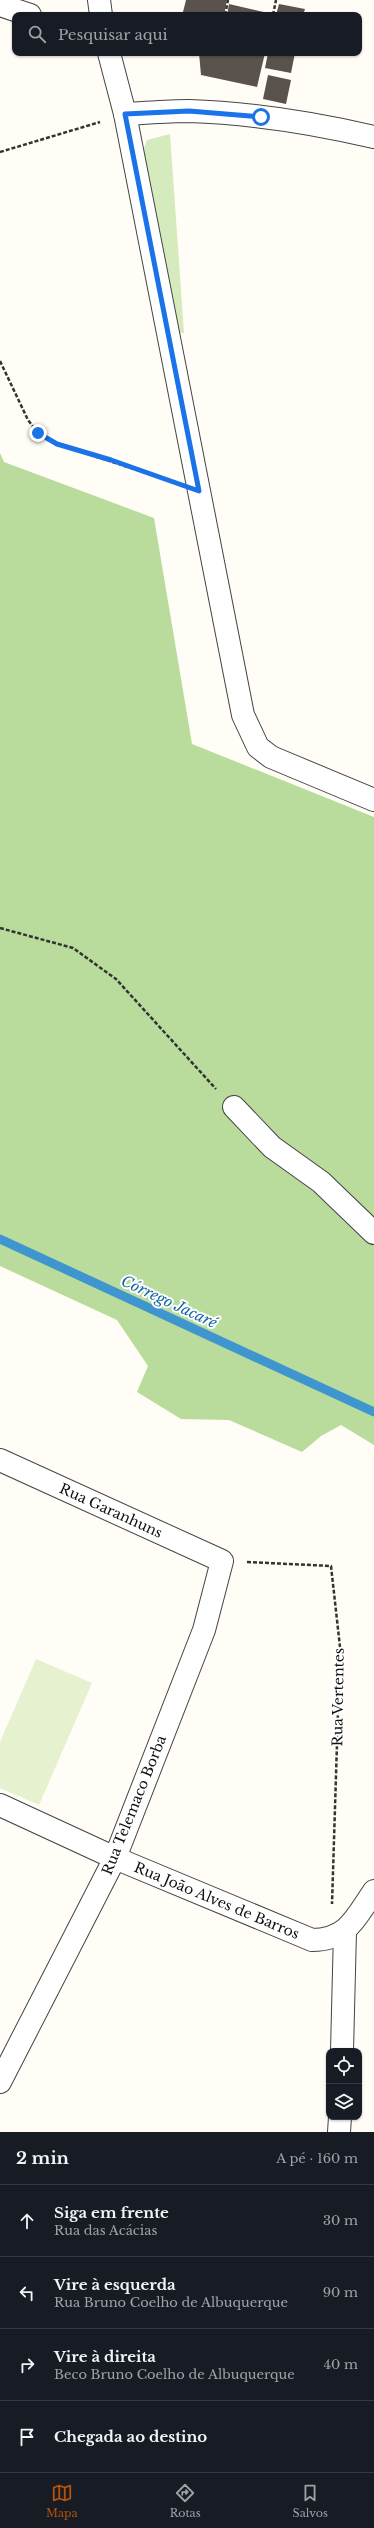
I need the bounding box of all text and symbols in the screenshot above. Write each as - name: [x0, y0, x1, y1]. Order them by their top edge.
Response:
- search box: [12, 12, 362, 56]
- icon: search: [26, 23, 48, 45]
- text: Pesquisar aqui: [58, 25, 168, 44]
- route start: [252, 108, 270, 126]
- route end: [29, 424, 47, 442]
- water label: Córrego Jacaré: [118, 1271, 221, 1333]
- street label: Rua Garanhuns: [57, 1479, 165, 1542]
- street label: Rua Vertentes: [328, 1648, 348, 1746]
- street label: Rua Telemaco Borba: [98, 1732, 170, 1877]
- street label: Rua João Alves de Barros: [132, 1858, 302, 1943]
- map controls: [326, 2048, 362, 2120]
- button: locate: [326, 2048, 362, 2084]
- button: layers: [326, 2084, 362, 2120]
- text: 2 min: [16, 2148, 69, 2169]
- text: A pé · 160 m: [276, 2150, 358, 2167]
- text: Siga em frente: [54, 2203, 169, 2222]
- icon: ahead: [16, 2210, 38, 2232]
- text: 30 m: [323, 2212, 358, 2229]
- text: Rua das Acácias: [54, 2222, 157, 2239]
- text: Vire à esquerda: [54, 2275, 176, 2294]
- icon: left: [16, 2282, 38, 2304]
- text: 90 m: [323, 2284, 358, 2301]
- text: Rua Bruno Coelho de Albuquerque: [54, 2294, 288, 2311]
- text: Vire à direita: [54, 2347, 156, 2366]
- icon: right: [16, 2354, 38, 2376]
- text: 40 m: [323, 2356, 358, 2373]
- text: Beco Bruno Coelho de Albuquerque: [54, 2366, 295, 2383]
- icon: arrive: [16, 2426, 38, 2448]
- text: Chegada ao destino: [54, 2427, 207, 2446]
- tab: Mapa: [46, 2482, 78, 2520]
- tab: Rotas: [170, 2482, 201, 2520]
- tab: Salvos: [293, 2482, 328, 2520]

